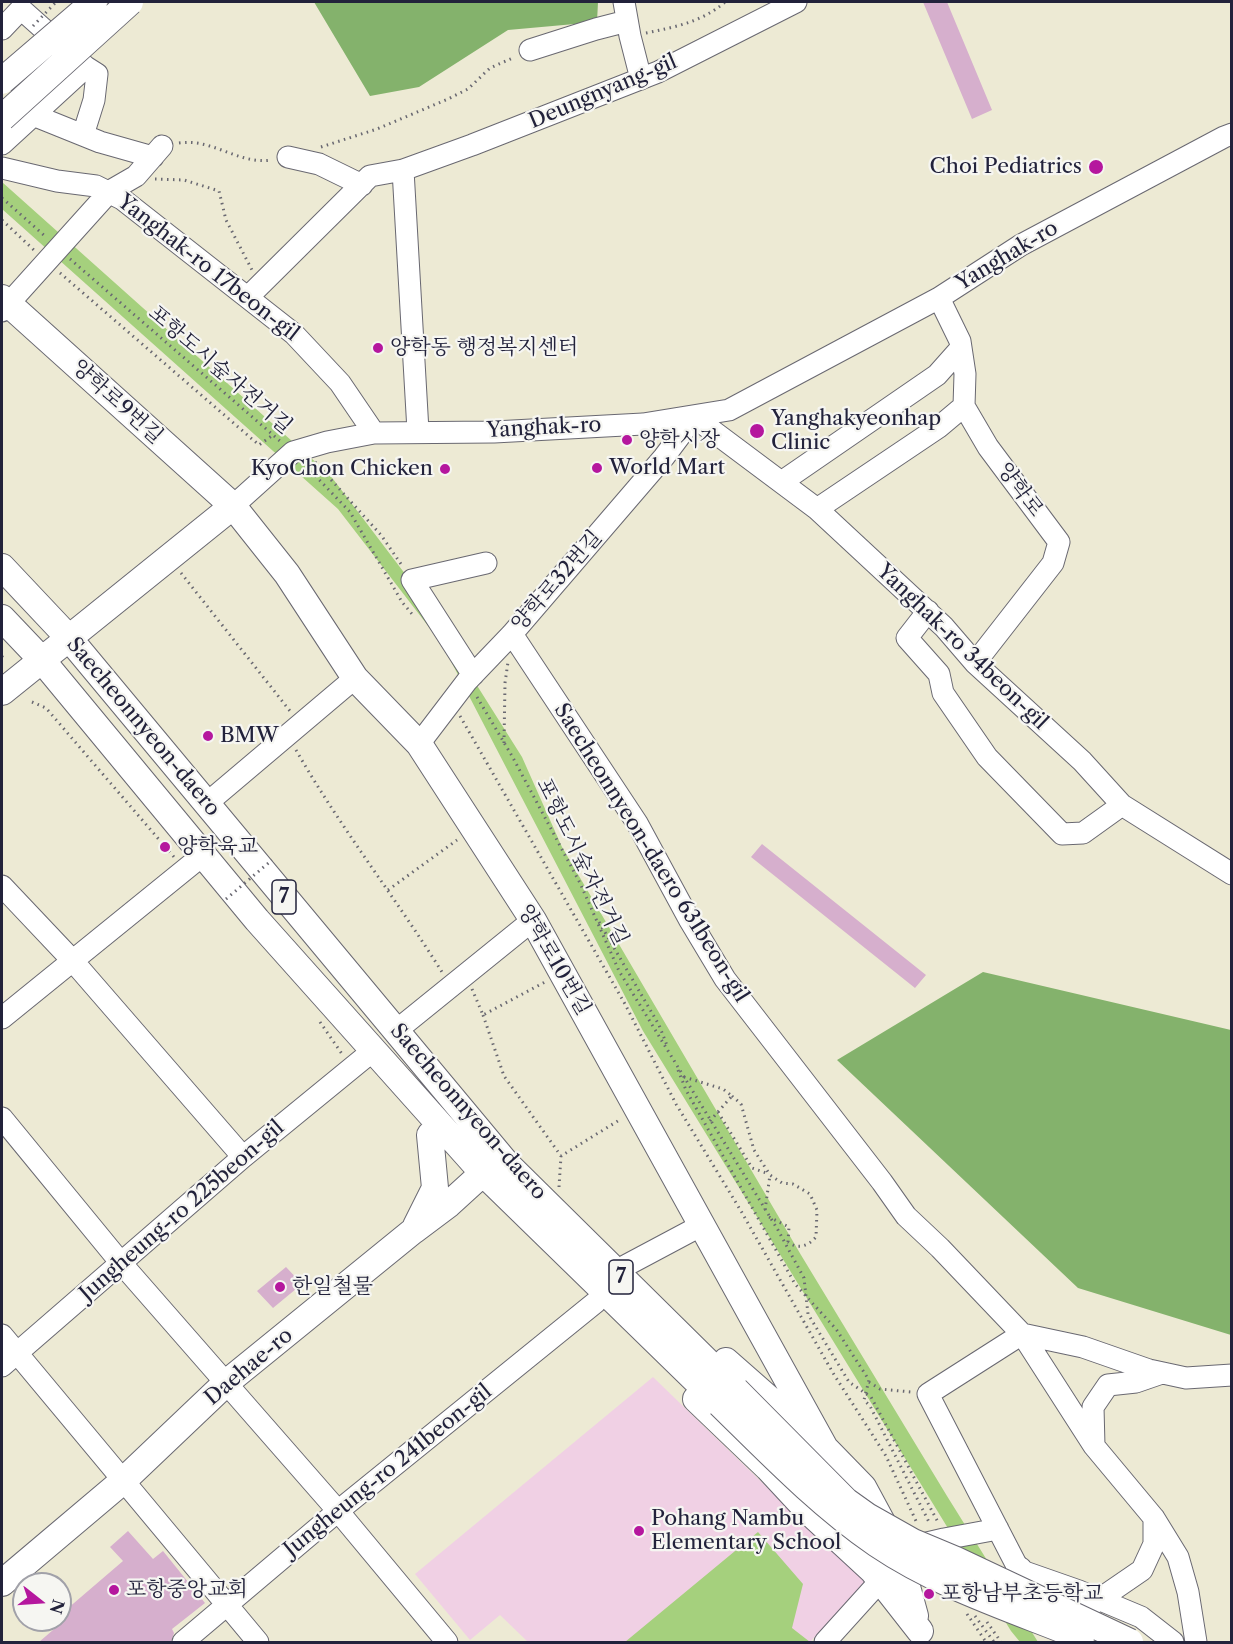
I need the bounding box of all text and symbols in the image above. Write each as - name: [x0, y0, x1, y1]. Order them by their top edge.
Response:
- street label: Deungnyang-gil: [525, 49, 681, 135]
- place label: Choi Pediatrics: [930, 154, 1082, 180]
- marker: Choi Pediatrics: [1087, 158, 1105, 176]
- street label: Yanghak-ro 17beon-gil: [112, 189, 304, 347]
- street label: Yanghak-ro: [951, 216, 1063, 296]
- street label: 포항도시숲자전거길: [143, 301, 297, 439]
- place label: 양학동 행정복지센터: [390, 335, 578, 361]
- marker: 양학동 행정복지센터: [371, 341, 385, 355]
- street label: 양학로9번길: [66, 355, 168, 449]
- place label: Yanghakyeonhap Clinic: [771, 406, 941, 456]
- street label: Yanghak-ro: [486, 412, 602, 444]
- marker: Yanghakyeonhap Clinic: [748, 422, 766, 440]
- place label: 양학시장: [639, 427, 720, 453]
- marker: 양학시장: [620, 433, 634, 447]
- place label: World Mart: [609, 455, 725, 481]
- place label: KyoChon Chicken: [251, 456, 433, 482]
- street label: 양학로: [992, 458, 1048, 522]
- marker: World Mart: [590, 461, 604, 475]
- marker: KyoChon Chicken: [438, 462, 452, 476]
- street label: 양학로32번길: [506, 526, 608, 636]
- street label: Yanghak-ro 34beon-gil: [871, 559, 1053, 735]
- street label: Saecheonnyeon-daero: [61, 633, 225, 821]
- street label: Saecheonnyeon-daero 631beon-gil: [548, 699, 754, 1007]
- place label: BMW: [220, 723, 279, 749]
- marker: BMW: [201, 729, 215, 743]
- street label: 포항도시숲자전거길: [531, 774, 633, 950]
- place label: 양학육교: [177, 834, 258, 860]
- marker: 양학육교: [158, 840, 172, 854]
- road number: 7: [272, 880, 296, 914]
- street label: 양학로10번길: [512, 900, 596, 1020]
- street label: Saecheonnyeon-daero: [385, 1019, 551, 1205]
- street label: Jungheung-ro 225beon-gil: [75, 1115, 289, 1307]
- road number: 7: [609, 1260, 633, 1294]
- place label: 한일철물: [292, 1274, 373, 1300]
- marker: 한일철물: [273, 1280, 287, 1294]
- street label: Daehae-ro: [200, 1323, 298, 1411]
- street label: Jungheung-ro 241beon-gil: [279, 1379, 497, 1563]
- place label: Pohang Nambu Elementary School: [651, 1506, 841, 1556]
- marker: Pohang Nambu Elementary School: [632, 1524, 646, 1538]
- north arrow: [12, 1572, 72, 1632]
- place label: 포항중앙교회: [126, 1577, 248, 1603]
- place label: 포항남부초등학교: [941, 1581, 1103, 1607]
- marker: 포항중앙교회: [107, 1583, 121, 1597]
- marker: 포항남부초등학교: [922, 1587, 936, 1601]
- text: N: [46, 1597, 69, 1616]

